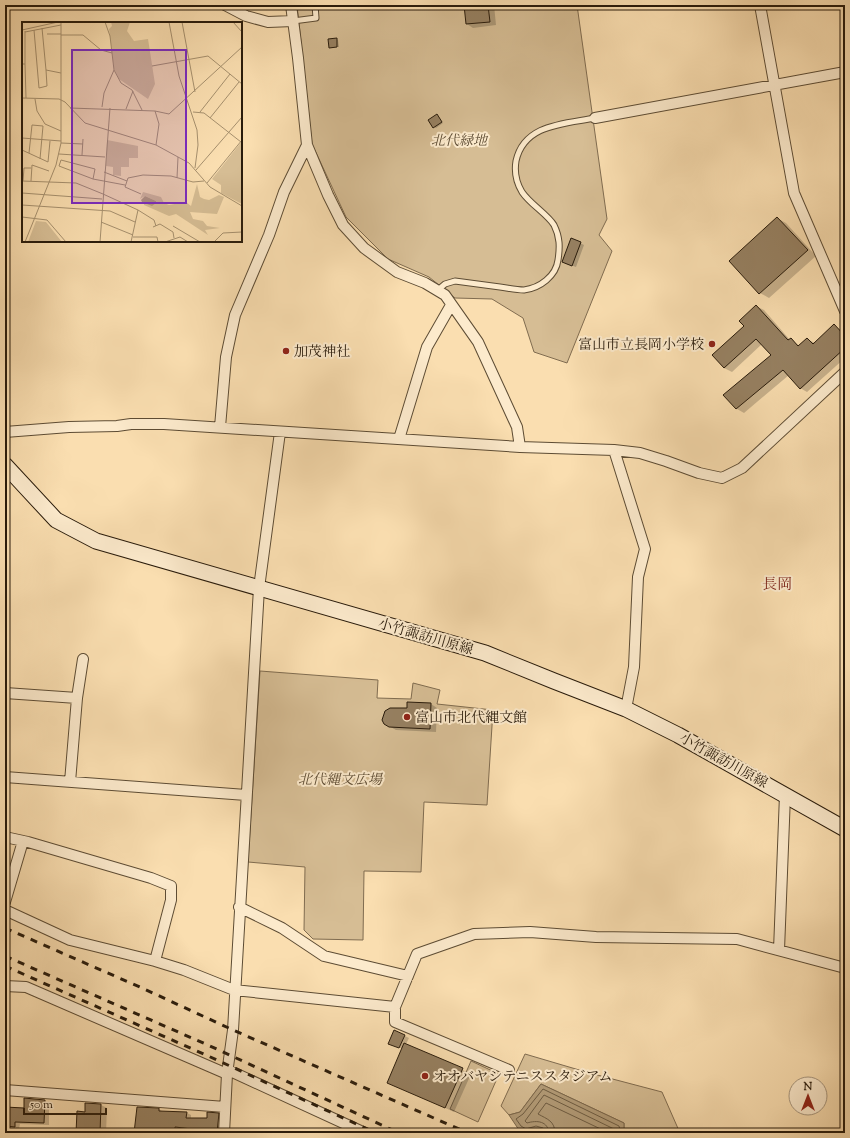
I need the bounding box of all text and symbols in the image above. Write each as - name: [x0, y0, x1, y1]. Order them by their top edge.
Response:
- inset map: [22, 22, 242, 242]
- park label: 北代緑地: [431, 132, 489, 152]
- place label: 富山市立長岡小学校: [578, 336, 704, 356]
- marker: 富山市立長岡小学校: [707, 339, 717, 349]
- place label: 加茂神社: [294, 343, 350, 363]
- marker: 加茂神社: [281, 346, 291, 356]
- district label: 長岡: [762, 575, 792, 596]
- street label: 小竹諏訪川原線: [376, 615, 475, 661]
- place label: 富山市北代縄文館: [415, 709, 527, 729]
- marker: 富山市北代縄文館: [402, 712, 412, 722]
- street label: 小竹諏訪川原線: [675, 729, 771, 794]
- park label: 北代縄文広場: [298, 771, 384, 791]
- place label: オオバヤシテニススタジアム: [433, 1068, 613, 1088]
- marker: オオバヤシテニススタジアム: [420, 1071, 430, 1081]
- north arrow: [788, 1076, 828, 1116]
- text: N: [803, 1079, 813, 1095]
- scale bar: [24, 1090, 106, 1116]
- text: 50 m: [29, 1096, 53, 1114]

